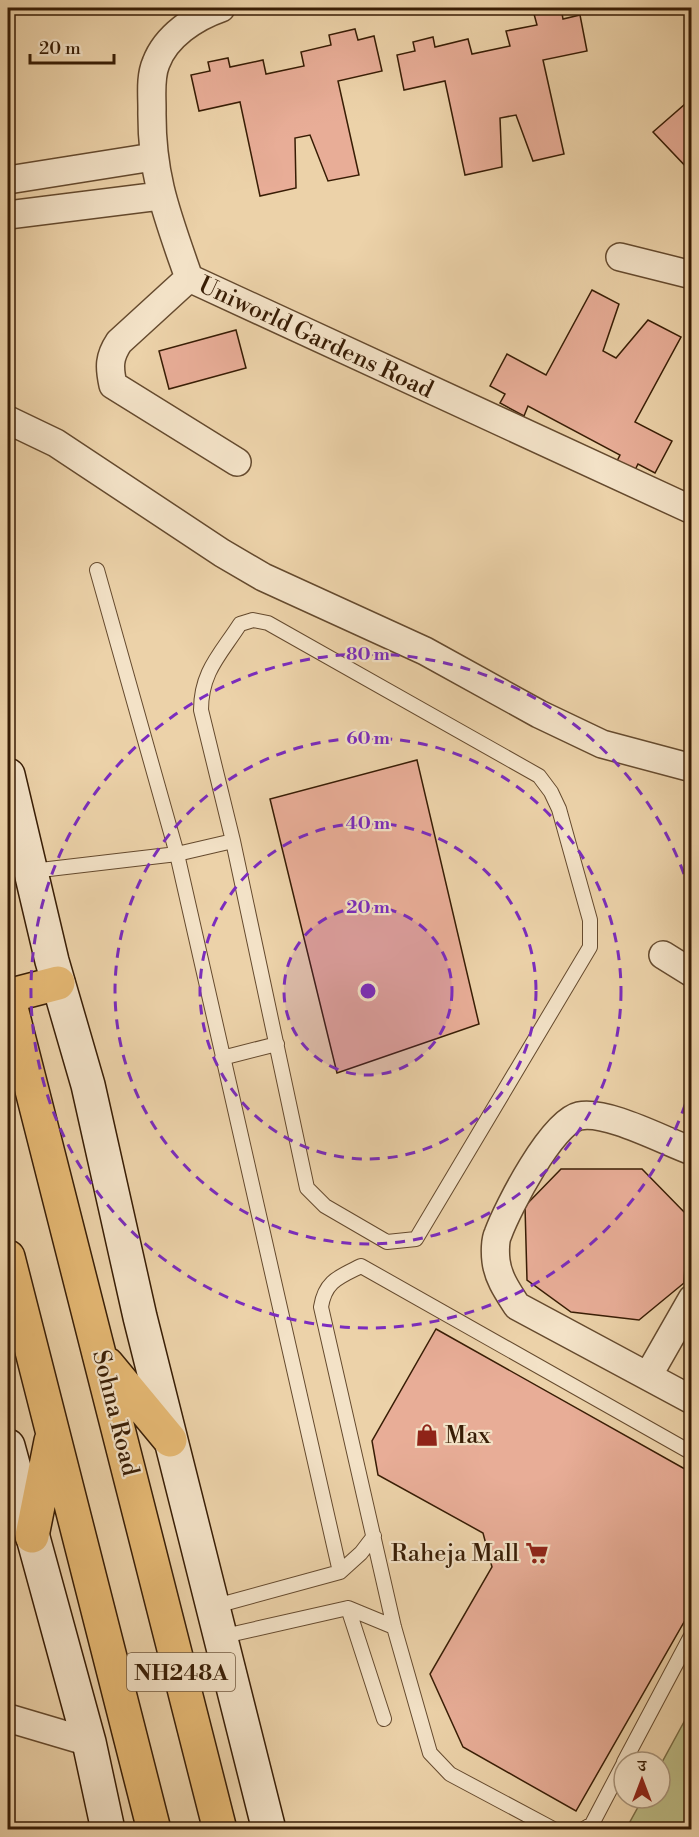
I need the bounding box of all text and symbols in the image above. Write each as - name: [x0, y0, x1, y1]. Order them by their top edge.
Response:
- scale bar: [30, 27, 114, 65]
- text: 20 m: [39, 37, 81, 60]
- street label: Uniworld Gardens Road: [193, 270, 438, 406]
- text: 80 m: [346, 643, 391, 666]
- text: 60 m: [346, 727, 390, 750]
- text: 40 m: [346, 812, 391, 835]
- text: 20 m: [346, 896, 390, 919]
- centre of rings: [358, 981, 378, 1001]
- street label: Sohna Road: [85, 1347, 145, 1480]
- place label: Max: [445, 1421, 491, 1451]
- shop icon: Max: [414, 1422, 440, 1448]
- place label: Raheja Mall: [391, 1539, 519, 1569]
- supermarket icon: Raheja Mall: [524, 1540, 550, 1566]
- road number: NH248A: [127, 1653, 235, 1691]
- north arrow: [612, 1750, 672, 1810]
- text: उ: [637, 1756, 648, 1776]

